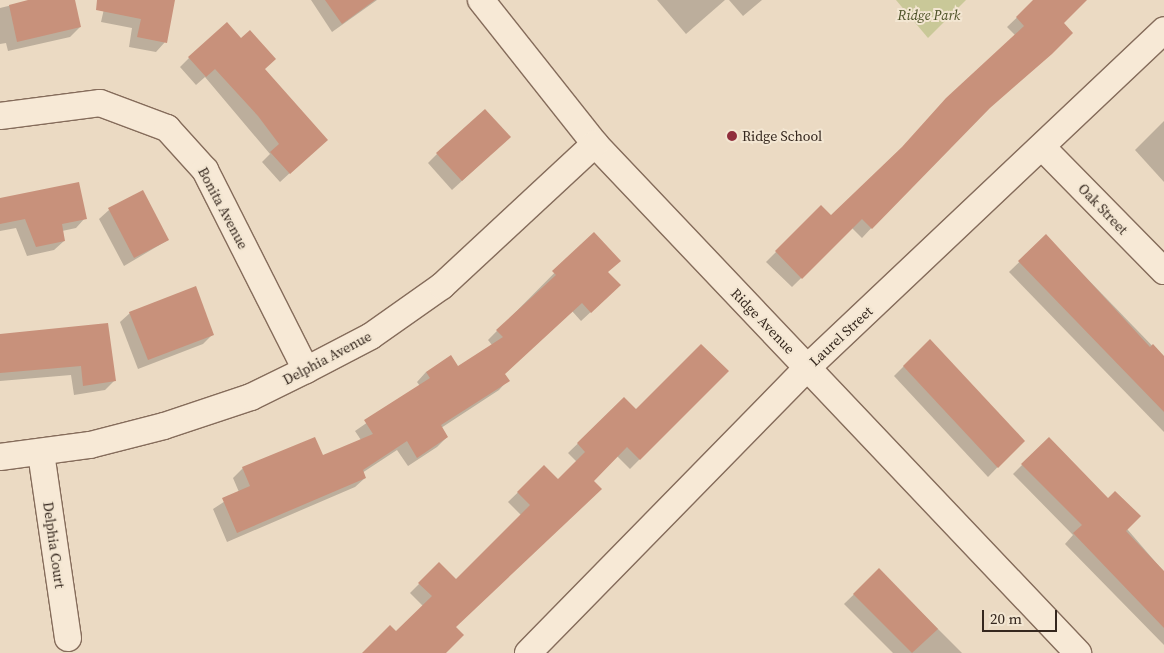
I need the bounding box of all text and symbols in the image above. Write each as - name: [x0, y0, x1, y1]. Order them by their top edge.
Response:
- park label: Ridge Park: [898, 7, 960, 23]
- place label: Ridge School: [742, 128, 822, 144]
- marker: Ridge School: [726, 130, 738, 142]
- street label: Bonita Avenue: [194, 164, 252, 252]
- street label: Oak Street: [1075, 180, 1131, 238]
- street label: Ridge Avenue: [728, 285, 798, 357]
- street label: Laurel Street: [806, 303, 876, 369]
- street label: Delphia Avenue: [280, 328, 374, 388]
- street label: Delphia Court: [40, 501, 68, 589]
- scale bar: [984, 600, 1059, 632]
- text: 20 m: [990, 608, 1022, 629]

